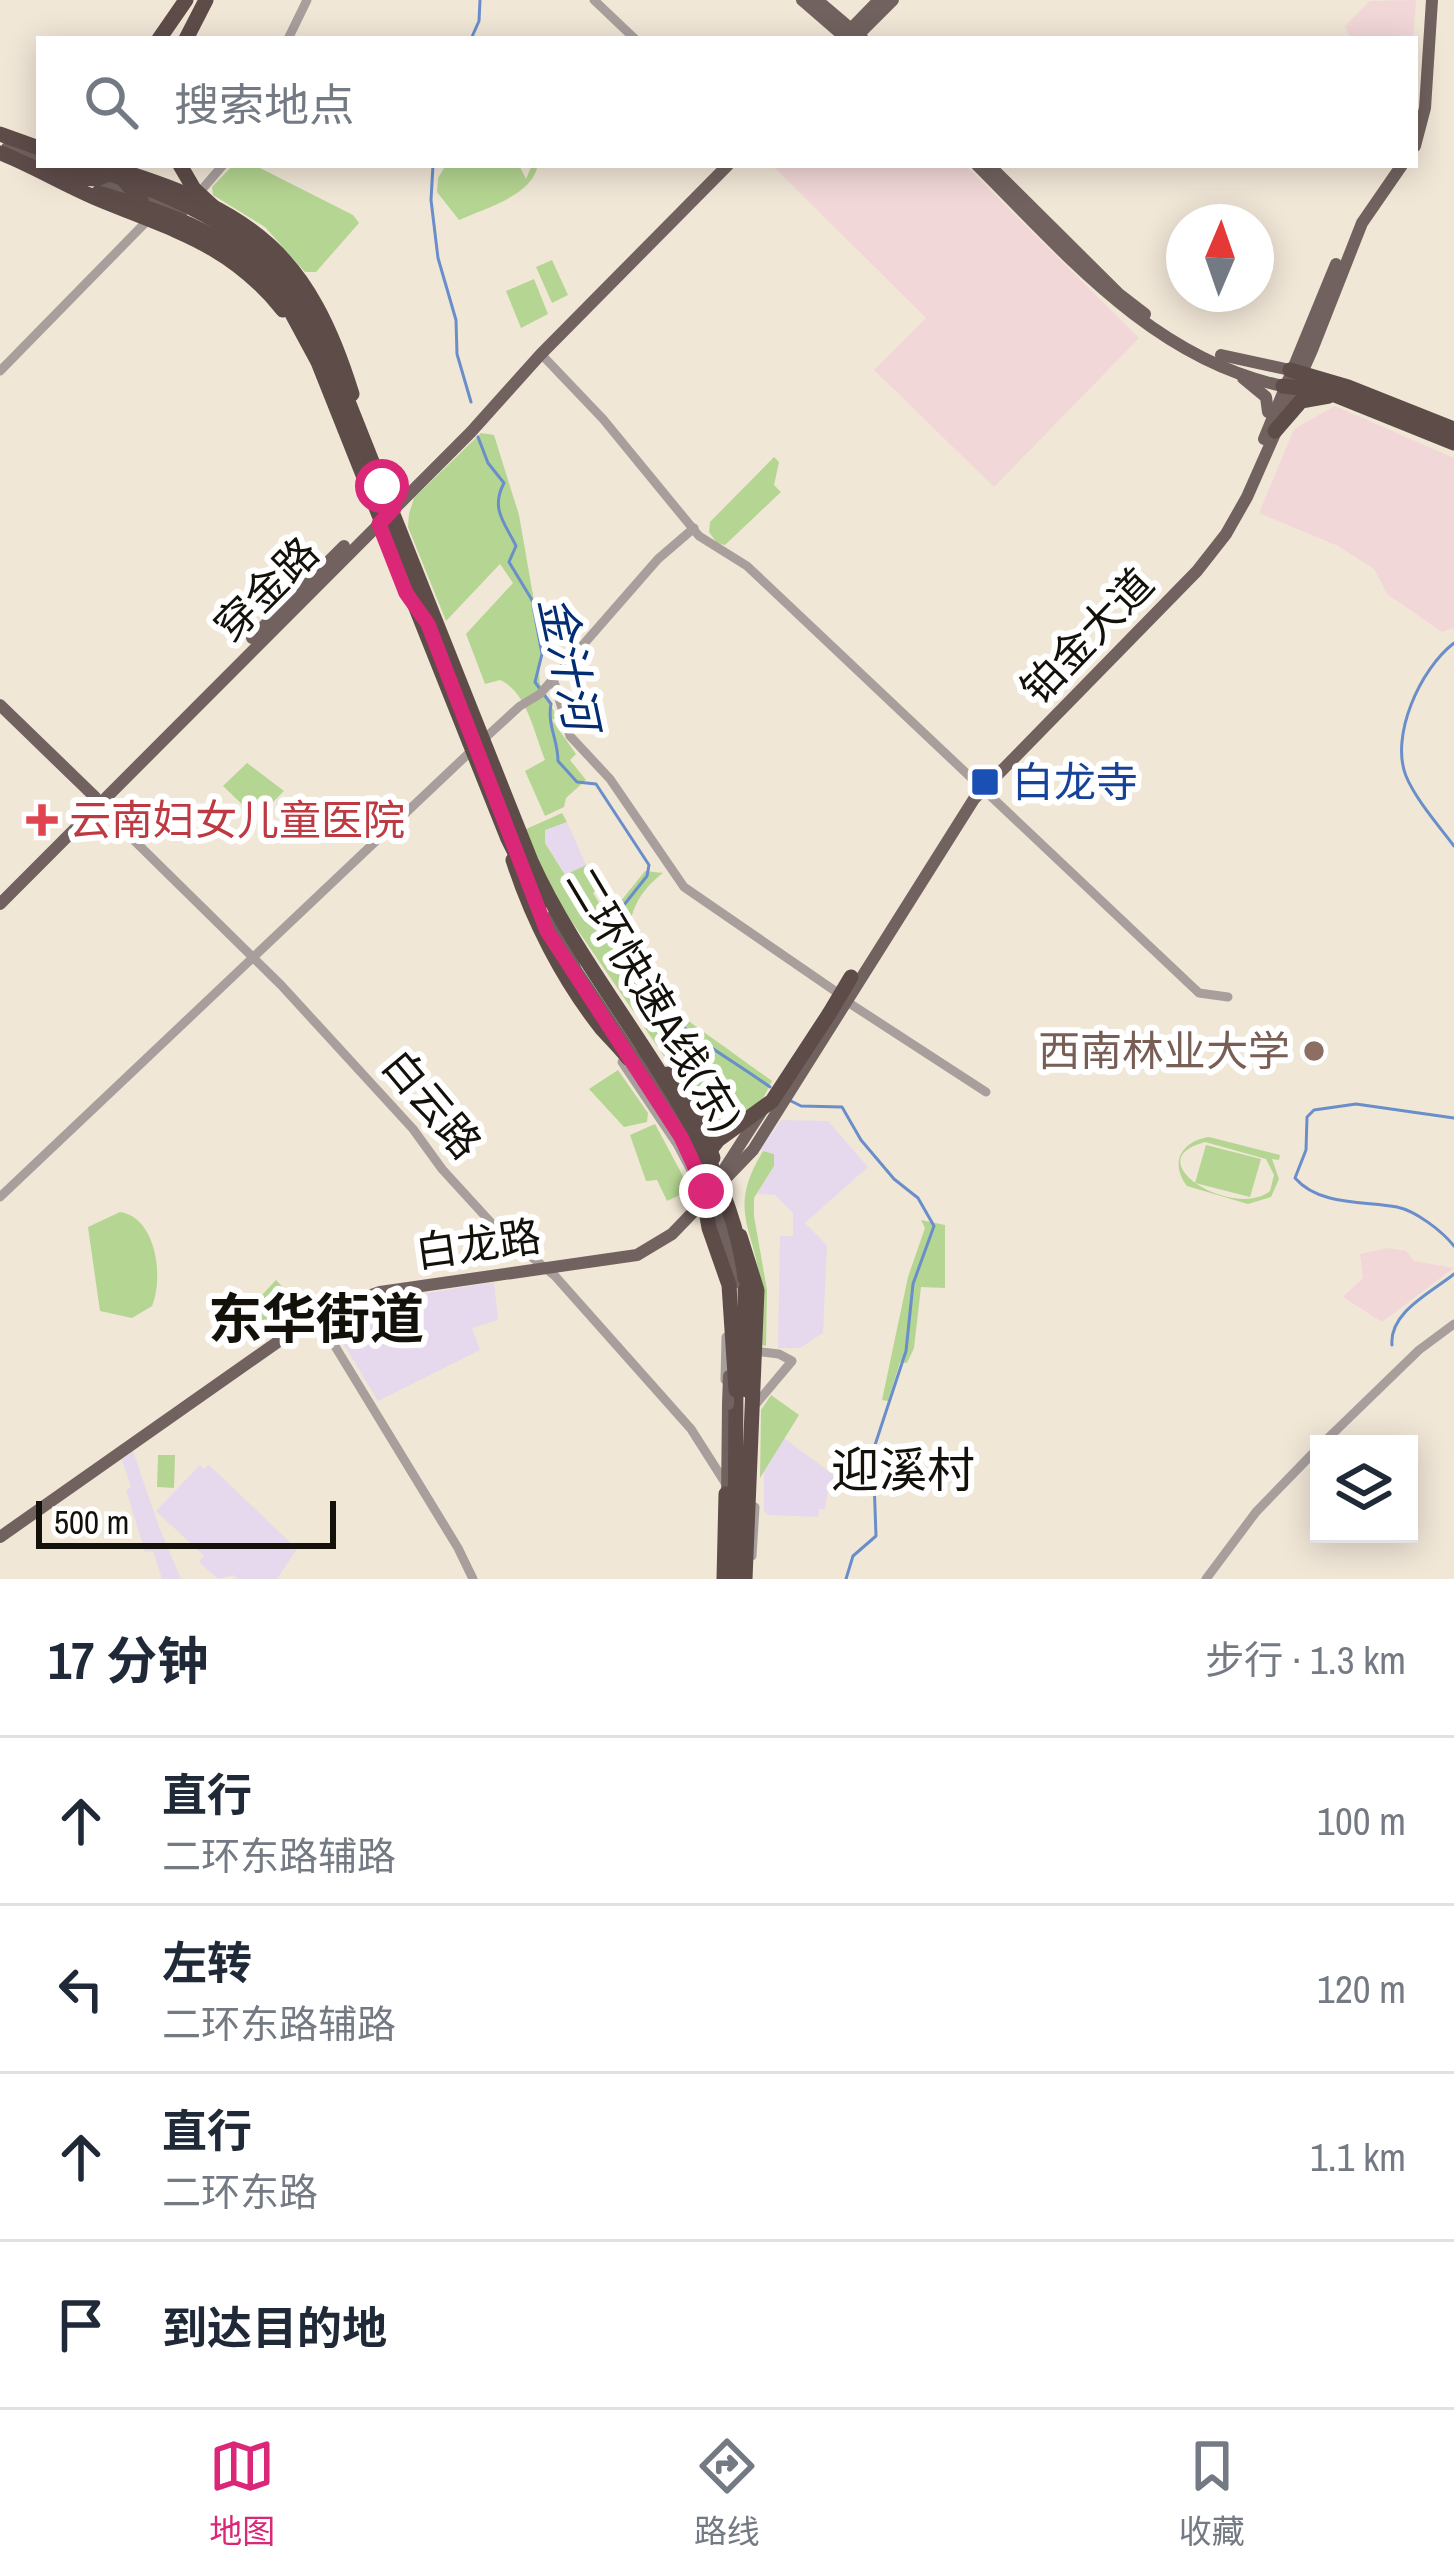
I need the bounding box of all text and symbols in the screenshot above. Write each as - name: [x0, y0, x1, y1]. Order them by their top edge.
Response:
- search box: [36, 36, 1418, 168]
- icon: search: [78, 69, 144, 135]
- text: 搜索地点: [174, 74, 354, 135]
- north arrow: [1166, 204, 1274, 312]
- route start: [355, 459, 409, 513]
- street label: 穿金路: [202, 525, 330, 653]
- street label: 铂金大道: [1009, 556, 1165, 716]
- water label: 金汁河: [526, 591, 615, 743]
- place label: 白龙寺: [1012, 754, 1138, 810]
- marker: 白龙寺: [969, 766, 1001, 798]
- place label: 云南妇女儿童医院: [69, 792, 405, 848]
- marker: 云南妇女儿童医院: [26, 804, 58, 836]
- street label: 二环快速A线(东): [553, 857, 755, 1141]
- place label: 西南林业大学: [1038, 1023, 1290, 1079]
- street label: 白云路: [370, 1038, 494, 1170]
- marker: 西南林业大学: [1301, 1038, 1327, 1064]
- route end: [679, 1164, 733, 1218]
- street label: 白龙路: [412, 1208, 544, 1280]
- district label: 东华街道: [208, 1282, 424, 1355]
- map controls: [1310, 1435, 1418, 1543]
- button: layers: [1310, 1435, 1418, 1543]
- district label: 迎溪村: [831, 1437, 975, 1502]
- scale bar: [36, 1495, 336, 1548]
- text: 500 m: [54, 1500, 129, 1544]
- text: 17 分钟: [48, 1626, 208, 1695]
- text: 步行 · 1.3 km: [1205, 1634, 1406, 1686]
- text: 直行: [162, 1764, 252, 1825]
- icon: ahead: [48, 1788, 114, 1854]
- text: 100 m: [1317, 1795, 1406, 1847]
- text: 二环东路辅路: [162, 1830, 396, 1882]
- text: 左转: [162, 1932, 252, 1993]
- icon: left: [48, 1956, 114, 2022]
- text: 120 m: [1317, 1963, 1406, 2015]
- text: 二环东路辅路: [162, 1998, 396, 2050]
- text: 直行: [162, 2100, 252, 2161]
- icon: ahead: [48, 2124, 114, 2190]
- text: 1.1 km: [1310, 2131, 1406, 2183]
- text: 二环东路: [162, 2166, 318, 2218]
- icon: arrive: [48, 2292, 114, 2358]
- text: 到达目的地: [162, 2297, 387, 2358]
- tab: 地图: [209, 2433, 275, 2553]
- tab: 路线: [694, 2433, 760, 2553]
- tab: 收藏: [1179, 2433, 1245, 2553]

